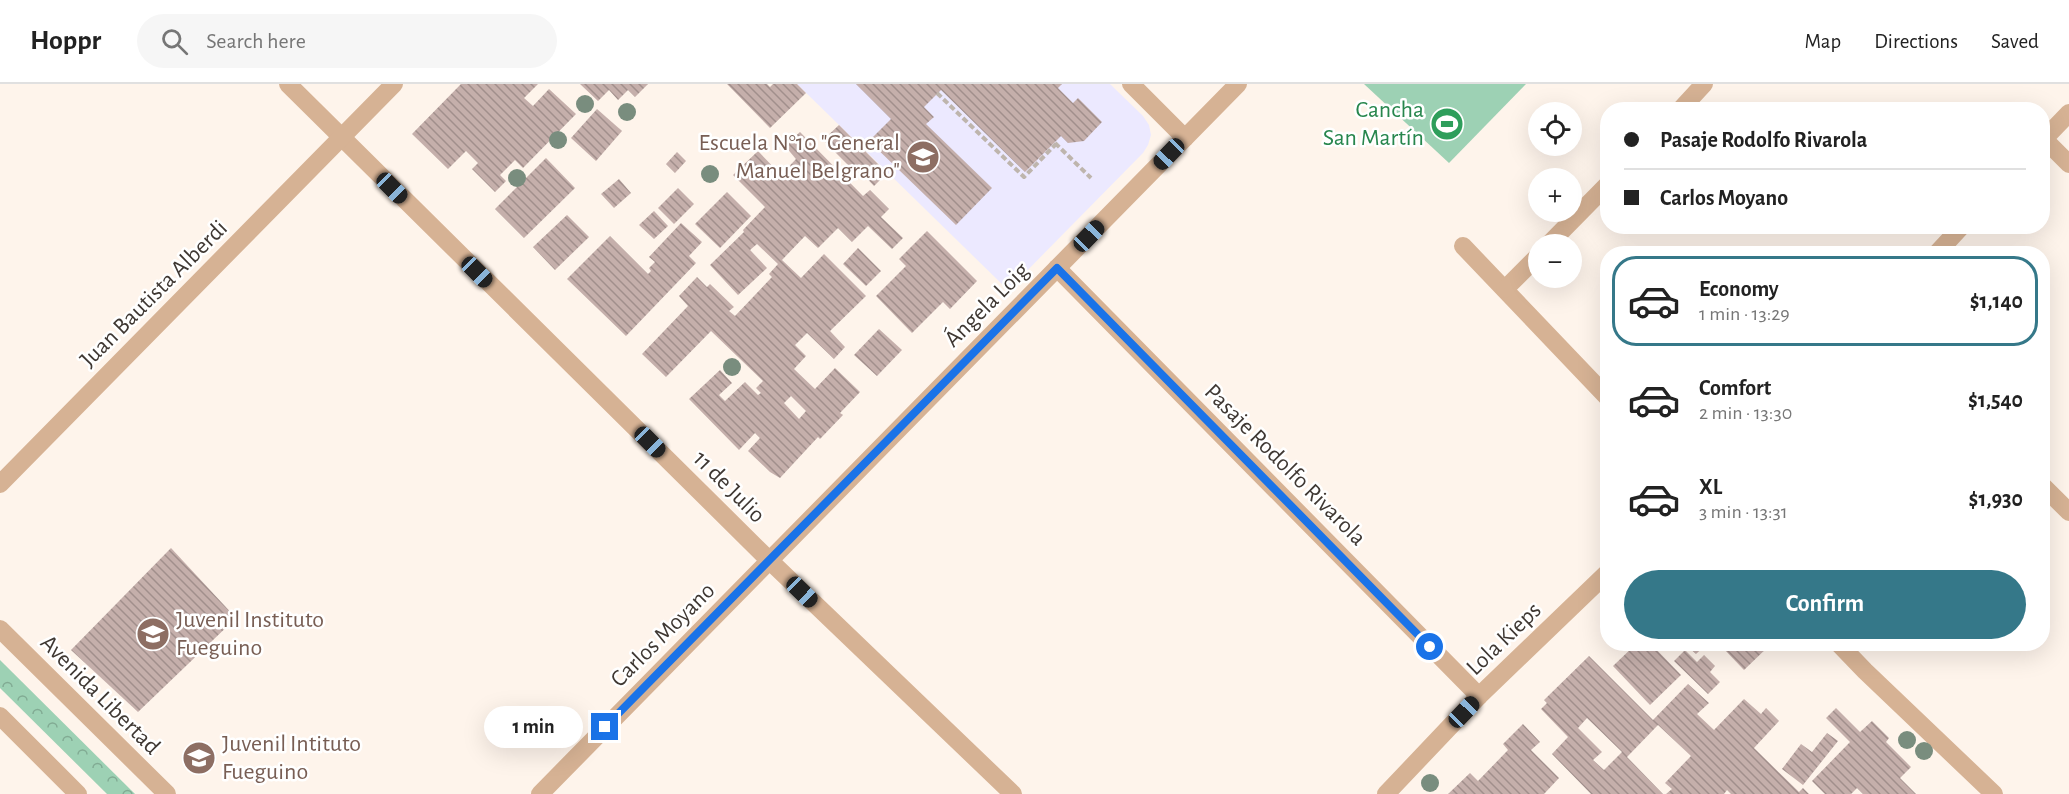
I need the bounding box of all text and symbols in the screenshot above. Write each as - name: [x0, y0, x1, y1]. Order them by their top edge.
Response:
- search box: [137, 14, 557, 68]
- icon: search: [158, 25, 191, 58]
- text: Hoppr: [30, 27, 101, 55]
- text: Search here: [206, 30, 306, 52]
- text: Map: [1805, 31, 1841, 52]
- text: Directions: [1874, 31, 1958, 52]
- text: Saved: [1991, 31, 2039, 52]
- place label: Cancha San Martín: [1323, 98, 1424, 150]
- map controls: [1528, 102, 1582, 288]
- button: locate: [1528, 102, 1582, 156]
- sports icon: Cancha San Martín: [1429, 106, 1465, 142]
- text: Pasaje Rodolfo Rivarola: [1660, 129, 1867, 151]
- place label: Escuela N°10 "General Manuel Belgrano": [698, 131, 900, 183]
- car: [1150, 135, 1188, 173]
- school or university icon: Escuela N°10 "General Manuel Belgrano": [905, 139, 941, 175]
- button: +: [1528, 168, 1582, 222]
- car: [373, 169, 411, 207]
- text: Carlos Moyano: [1660, 187, 1788, 209]
- street label: Juan Bautista Alberdi: [76, 216, 232, 372]
- car: [1070, 217, 1108, 255]
- button: −: [1528, 234, 1582, 288]
- car: [458, 253, 496, 291]
- street label: Ángela Loig: [939, 256, 1034, 352]
- icon: car: [1627, 274, 1681, 328]
- text: Economy: [1699, 278, 1779, 300]
- text: $1,140: [1970, 290, 2023, 312]
- text: 1 min · 13:29: [1699, 304, 1790, 324]
- icon: car: [1627, 373, 1681, 427]
- text: Comfort: [1699, 377, 1771, 399]
- street label: Pasaje Rodolfo Rivarola: [1200, 380, 1370, 550]
- text: $1,540: [1968, 389, 2023, 411]
- text: 2 min · 13:30: [1699, 403, 1792, 423]
- car: [631, 423, 669, 461]
- street label: 11 de Julio: [688, 446, 770, 528]
- icon: car: [1627, 472, 1681, 526]
- text: XL: [1699, 476, 1722, 498]
- text: $1,930: [1969, 488, 2023, 510]
- text: 3 min · 13:31: [1699, 502, 1788, 522]
- button: Confirm: [1624, 570, 2026, 639]
- car: [783, 573, 821, 611]
- street label: Carlos Moyano: [606, 578, 720, 692]
- street label: Lola Kieps: [1462, 598, 1546, 680]
- place label: Juvenil Instituto Fueguino: [176, 608, 324, 660]
- school or university icon: Juvenil Instituto Fueguino: [135, 616, 171, 652]
- street label: Avenida Libertad: [36, 631, 164, 759]
- route start: [1416, 633, 1443, 660]
- car: [1445, 693, 1483, 731]
- callout: 1 min: [485, 706, 584, 748]
- route end: [591, 713, 618, 740]
- text: 1 min: [512, 717, 555, 737]
- place label: Juvenil Intituto Fueguino: [222, 732, 361, 784]
- school or university icon: Juvenil Intituto Fueguino: [181, 740, 217, 776]

